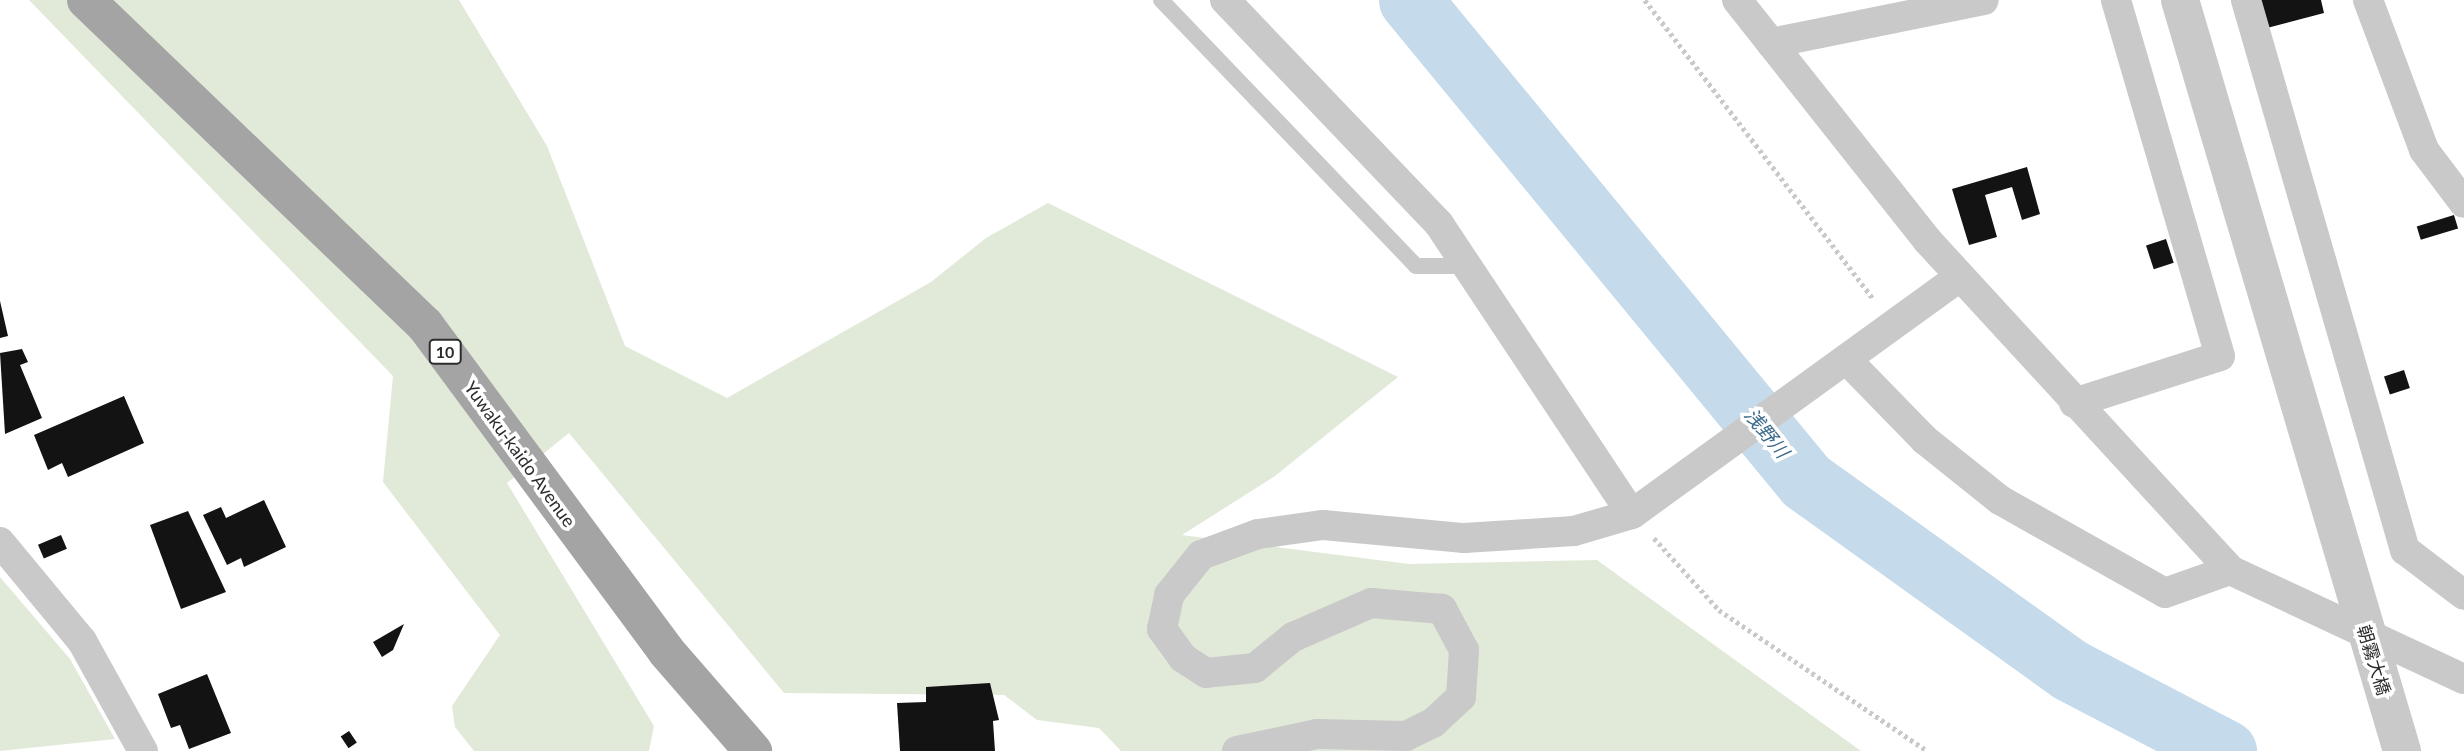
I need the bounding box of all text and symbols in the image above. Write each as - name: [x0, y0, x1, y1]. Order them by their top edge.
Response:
- road number: 10: [428, 340, 462, 364]
- street label: Yuwaku-kaido Avenue: [460, 377, 580, 531]
- water label: 浅野川: [1740, 404, 1794, 462]
- street label: 朝霧大橋: [2353, 622, 2395, 698]

